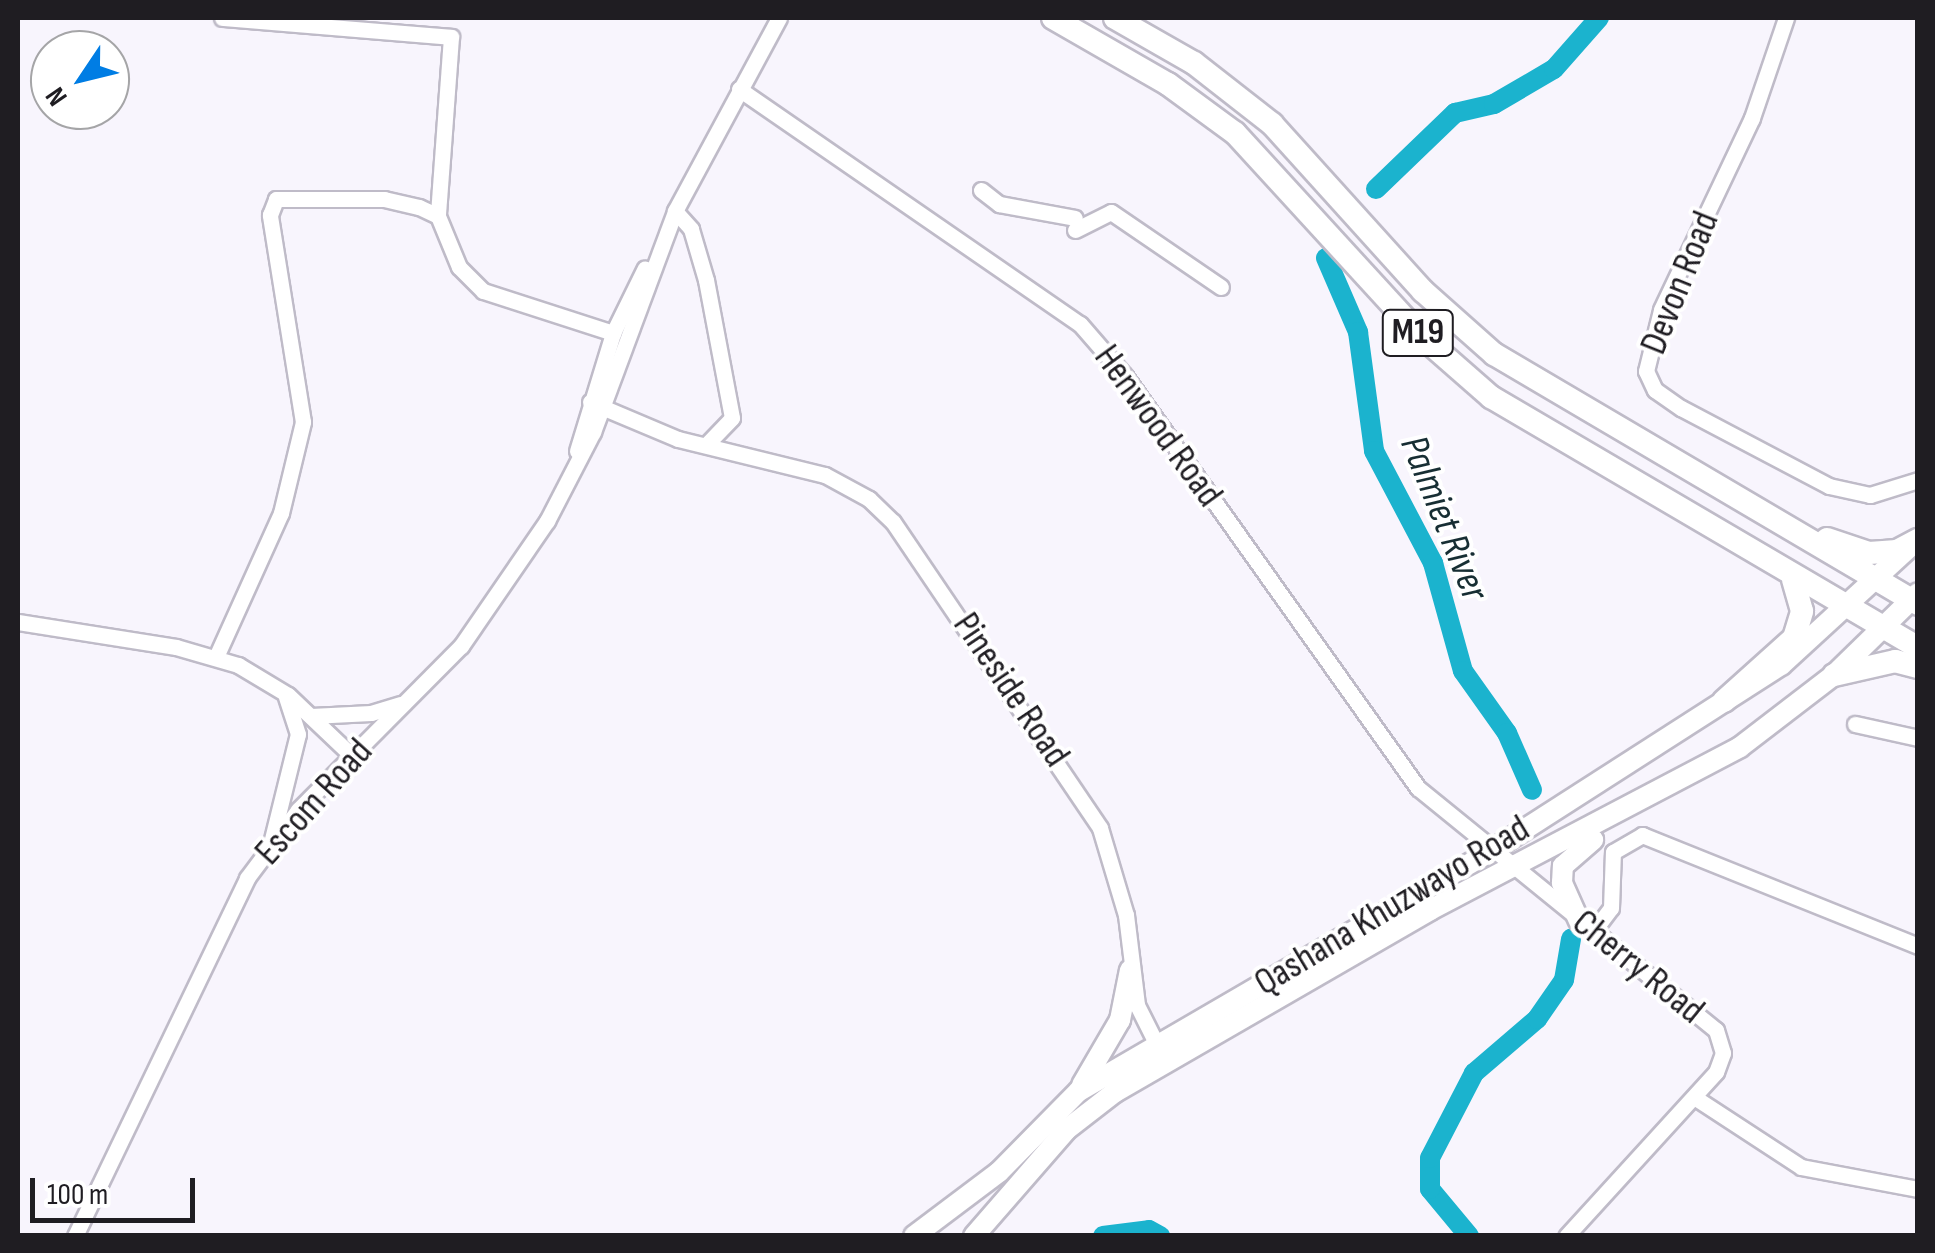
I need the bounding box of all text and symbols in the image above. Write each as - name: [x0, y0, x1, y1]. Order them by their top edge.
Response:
- north arrow: [30, 30, 130, 130]
- text: N: [39, 81, 74, 112]
- street label: Devon Road: [1631, 205, 1729, 361]
- road number: M19: [1380, 303, 1456, 363]
- street label: Henwood Road: [1084, 336, 1232, 516]
- water label: Palmiet River: [1389, 429, 1499, 607]
- street label: Pineside Road: [943, 604, 1079, 776]
- street label: Escom Road: [246, 730, 382, 874]
- street label: Qashana Khuzwayo Road: [1246, 806, 1538, 1006]
- street label: Cherry Road: [1563, 900, 1713, 1034]
- scale bar: [35, 1158, 200, 1220]
- text: 100 m: [47, 1177, 108, 1213]

